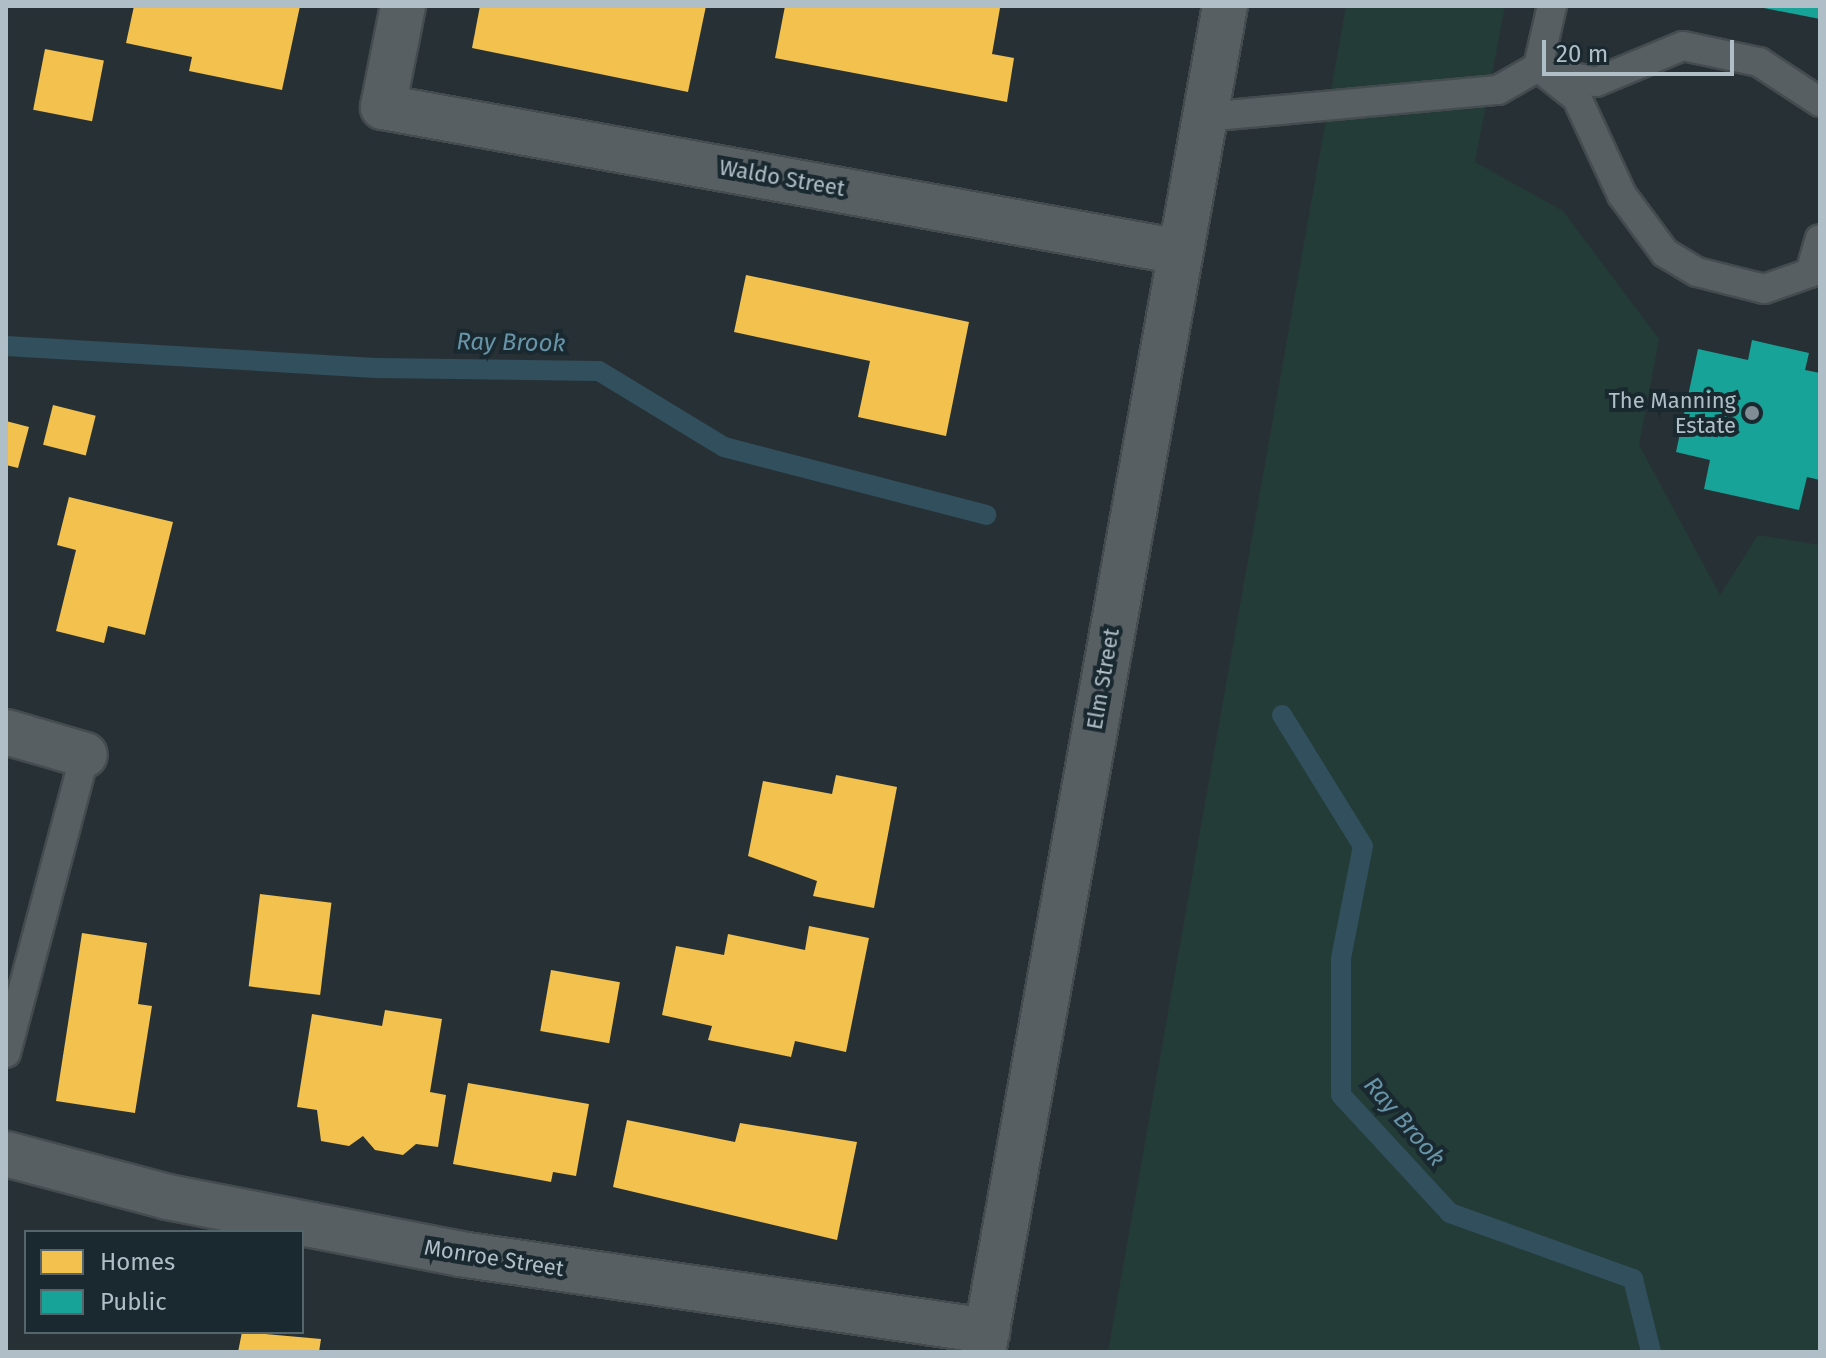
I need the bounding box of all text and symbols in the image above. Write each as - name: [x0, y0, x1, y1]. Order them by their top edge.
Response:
- scale bar: [1546, 24, 1738, 74]
- text: 20 m: [1556, 40, 1608, 68]
- street label: Waldo Street: [717, 154, 847, 202]
- water label: Ray Brook: [456, 328, 566, 358]
- place label: The Manning Estate: [1609, 387, 1736, 438]
- marker: The Manning Estate: [1743, 404, 1761, 422]
- street label: Elm Street: [1081, 626, 1125, 732]
- water label: Ray Brook: [1357, 1071, 1451, 1173]
- legend: [24, 1230, 304, 1334]
- street label: Monroe Street: [422, 1234, 566, 1282]
- text: Homes: [100, 1248, 175, 1276]
- text: Public: [100, 1288, 167, 1316]

